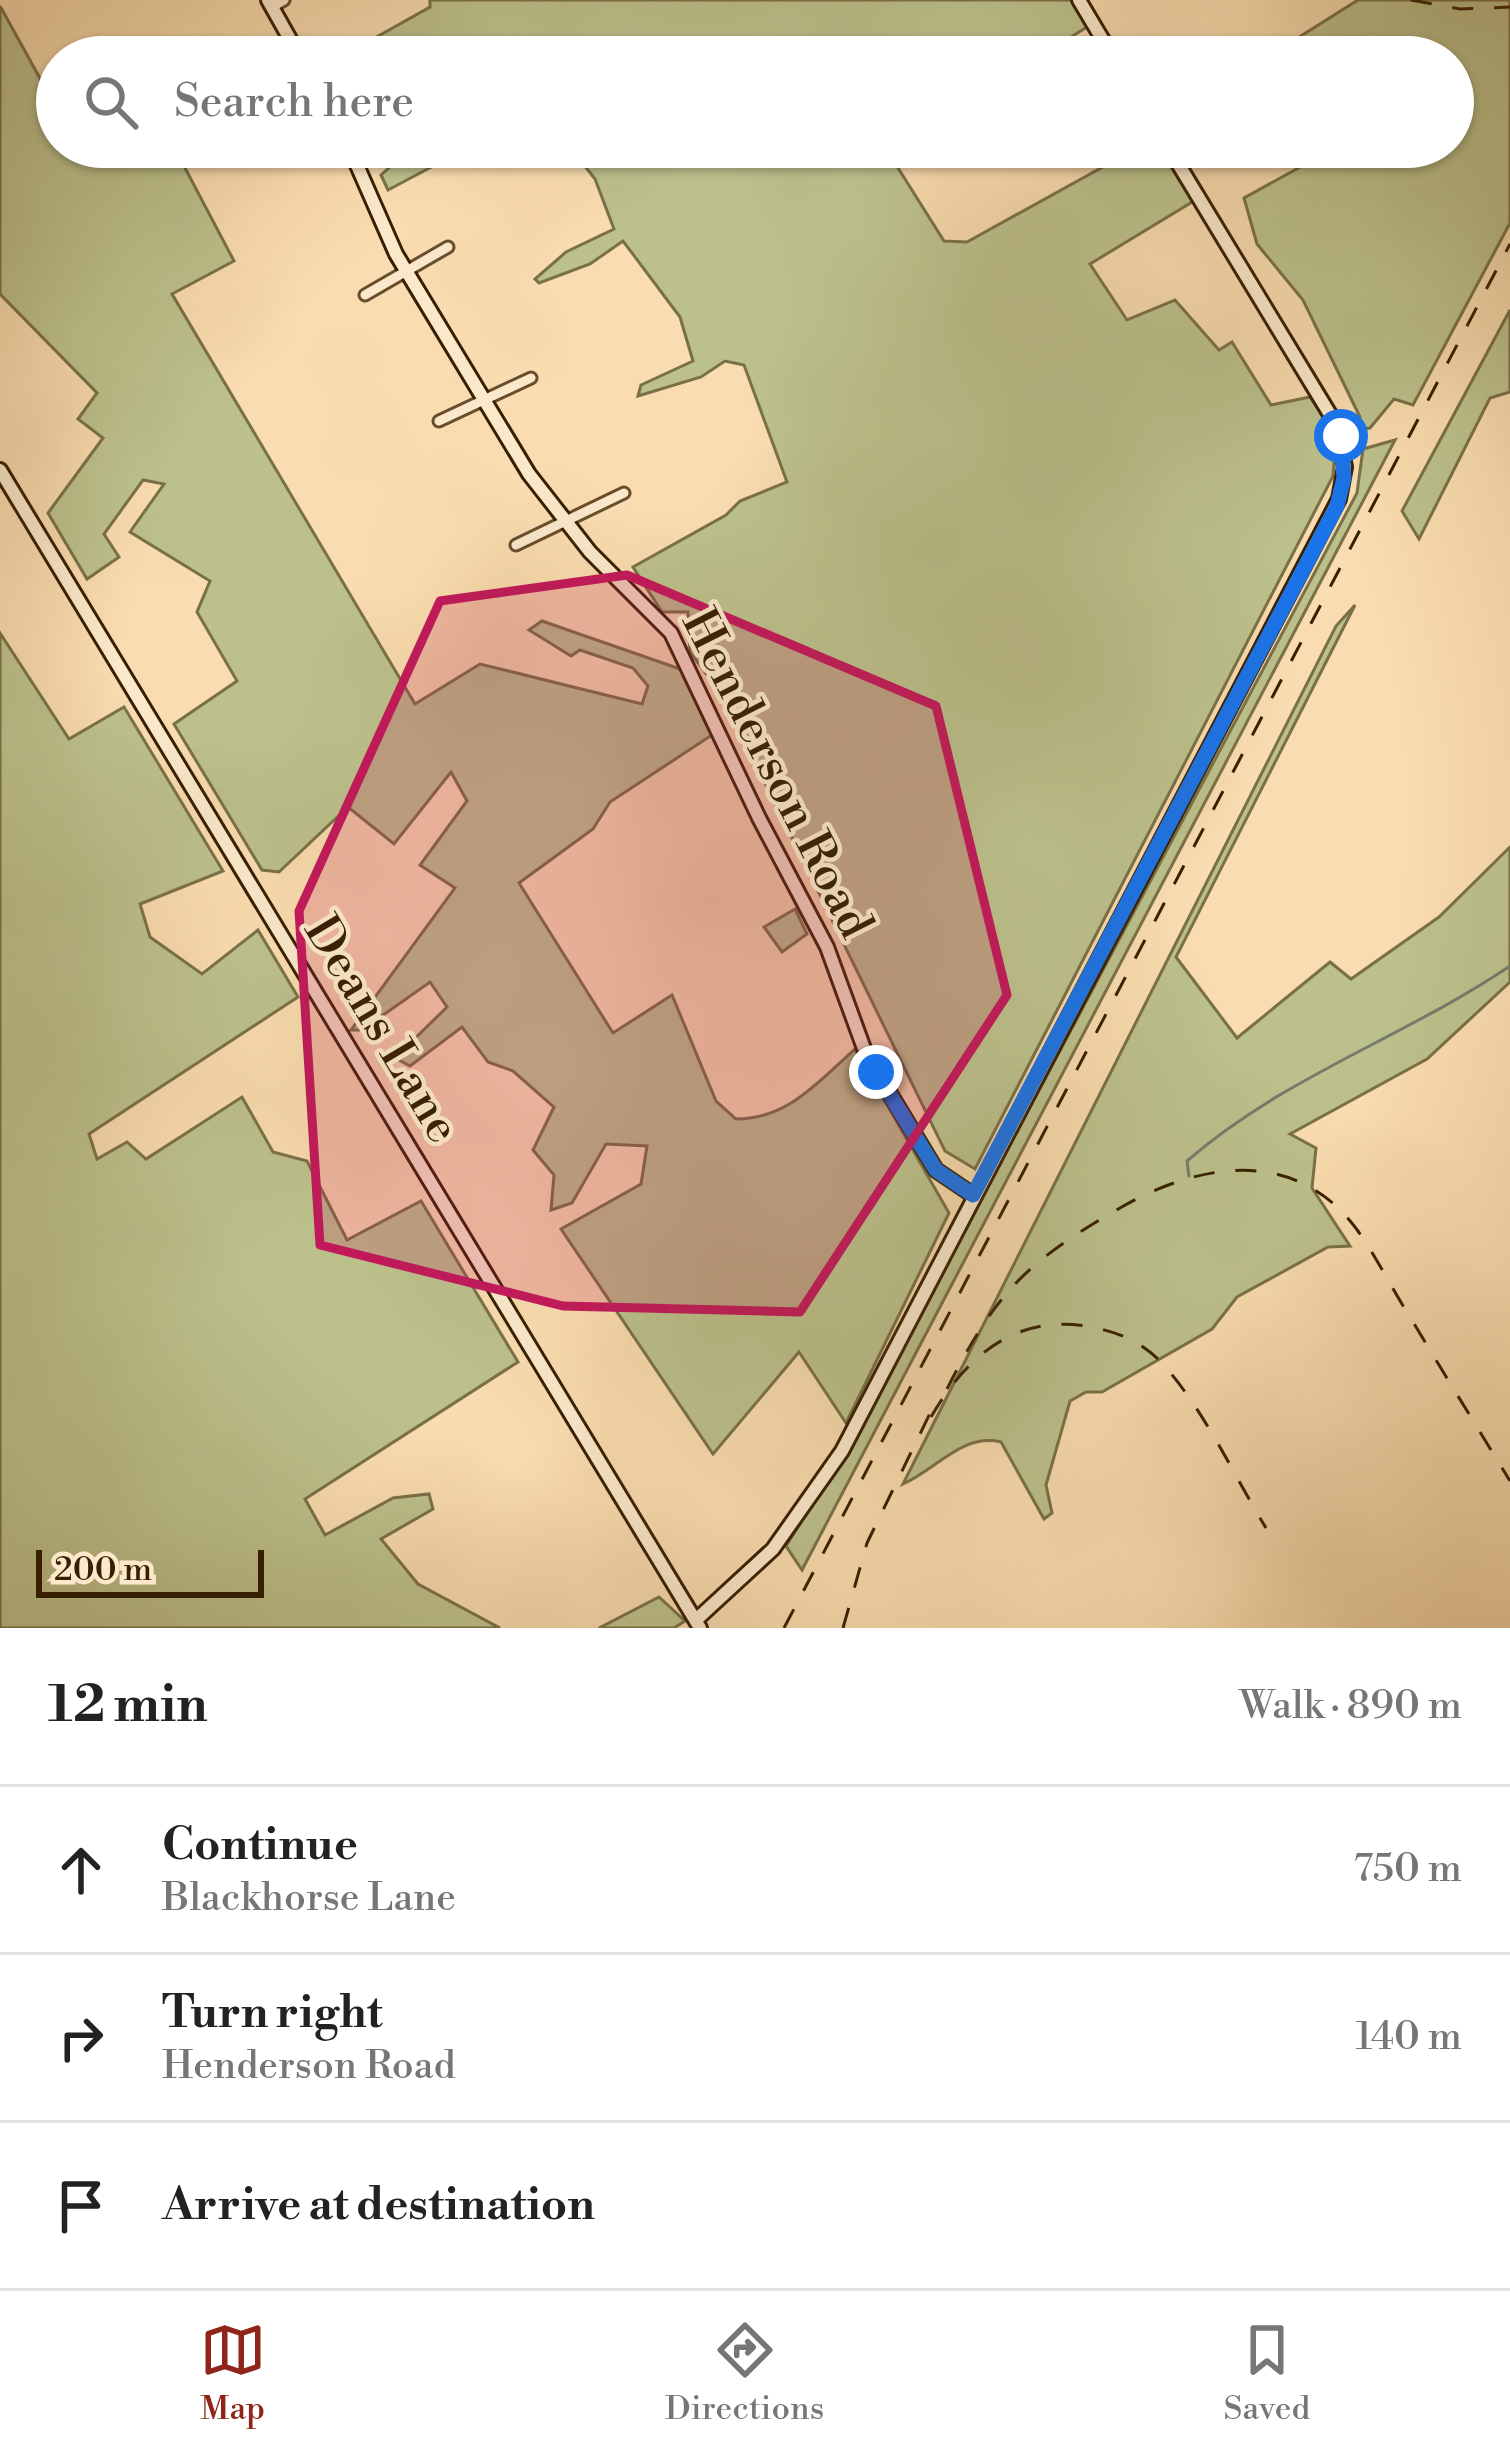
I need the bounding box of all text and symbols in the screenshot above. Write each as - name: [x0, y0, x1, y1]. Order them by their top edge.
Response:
- search box: [36, 36, 1474, 168]
- icon: search: [78, 69, 144, 135]
- text: Search here: [174, 74, 414, 131]
- route start: [1314, 409, 1368, 463]
- street label: Henderson Road: [667, 599, 885, 949]
- street label: Deans Lane: [290, 906, 472, 1154]
- route end: [849, 1045, 903, 1099]
- scale bar: [36, 1544, 264, 1597]
- text: 200 m: [54, 1550, 152, 1591]
- text: 12 min: [48, 1674, 208, 1738]
- text: Walk · 890 m: [1239, 1682, 1462, 1731]
- text: Continue: [162, 1817, 358, 1874]
- icon: ahead: [48, 1837, 114, 1903]
- text: 750 m: [1354, 1845, 1462, 1894]
- text: Blackhorse Lane: [162, 1874, 456, 1923]
- text: Turn right: [162, 1985, 383, 2042]
- icon: right: [48, 2005, 114, 2071]
- text: 140 m: [1355, 2013, 1462, 2062]
- text: Henderson Road: [162, 2042, 456, 2091]
- icon: arrive: [48, 2173, 114, 2239]
- text: Arrive at destination: [162, 2177, 595, 2234]
- tab: Map: [200, 2317, 266, 2430]
- tab: Directions: [665, 2317, 824, 2430]
- tab: Saved: [1224, 2317, 1310, 2430]

